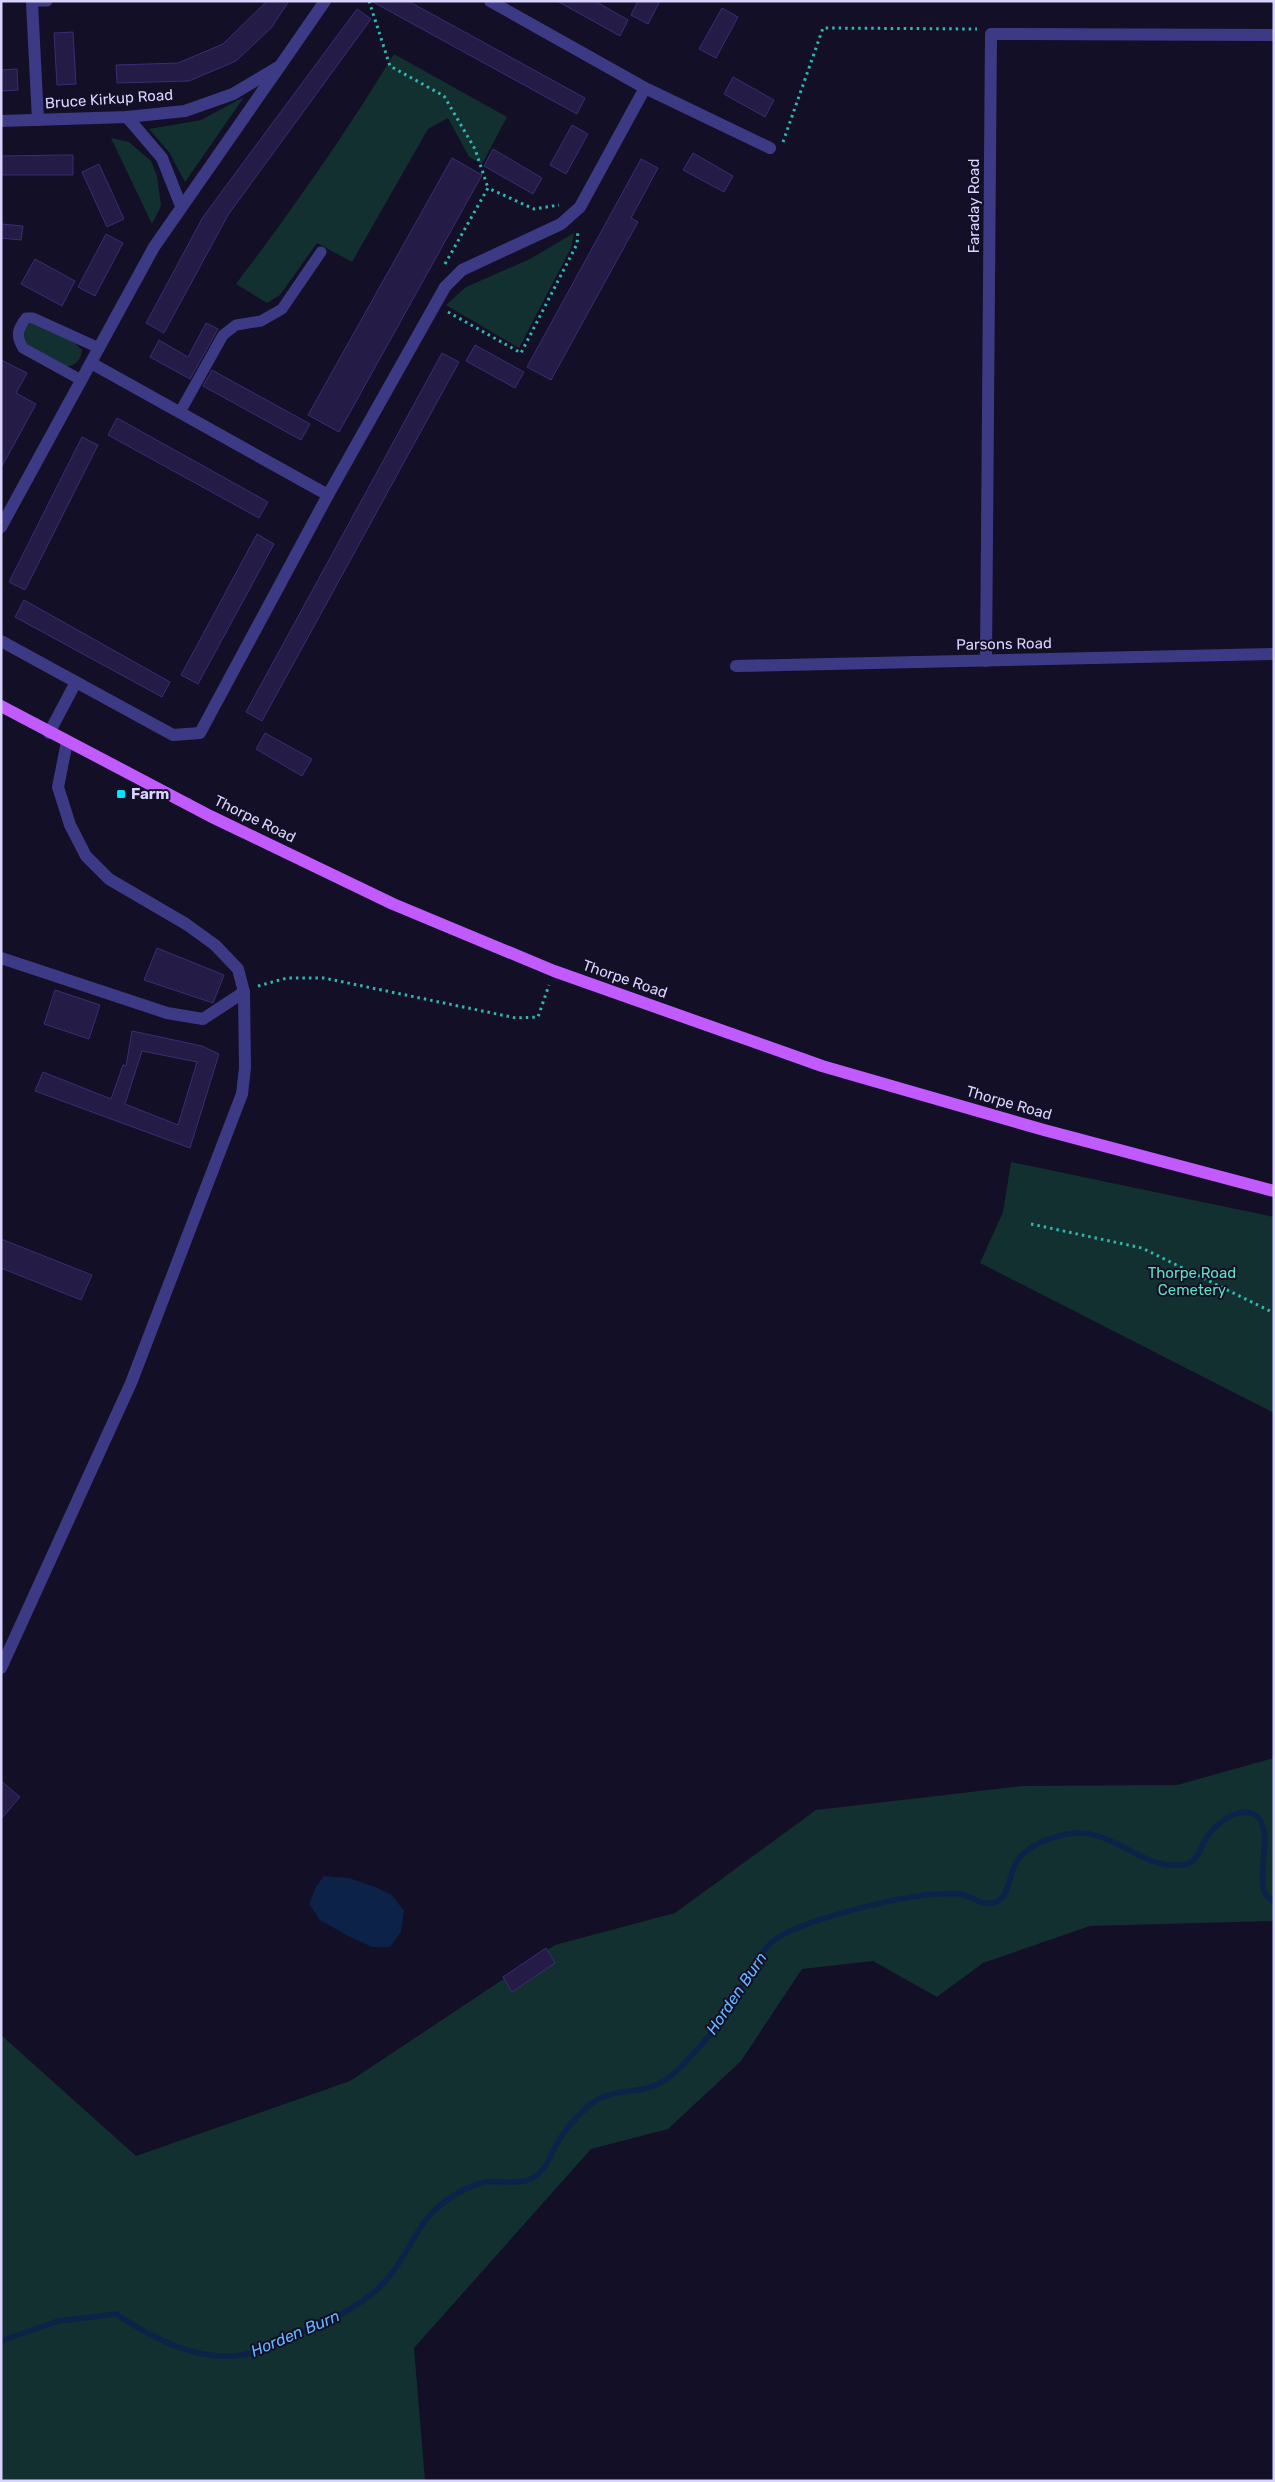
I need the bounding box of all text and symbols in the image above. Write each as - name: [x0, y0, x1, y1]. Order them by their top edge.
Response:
- street label: Bruce Kirkup Road: [44, 86, 174, 112]
- street label: Faraday Road: [965, 159, 983, 253]
- street label: Parsons Road: [956, 634, 1052, 654]
- place label: Farm: [131, 785, 169, 803]
- marker: Farm: [115, 788, 127, 800]
- street label: Thorpe Road: [211, 792, 299, 846]
- street label: Thorpe Road: [580, 956, 670, 1002]
- street label: Thorpe Road: [964, 1082, 1054, 1124]
- park label: Thorpe Road Cemetery: [1148, 1264, 1236, 1299]
- water label: Horden Burn: [702, 1949, 771, 2038]
- water label: Horden Burn: [248, 2306, 343, 2361]

